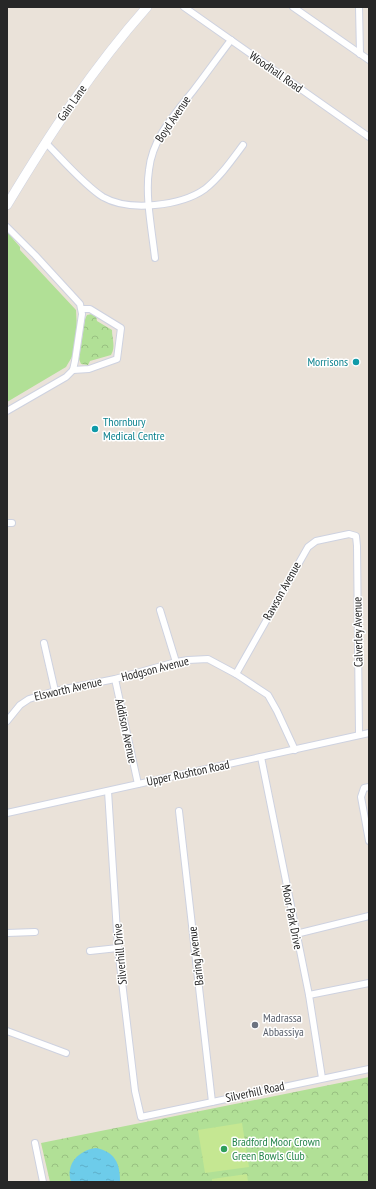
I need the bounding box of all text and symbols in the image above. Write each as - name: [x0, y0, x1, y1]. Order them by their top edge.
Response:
- street label: Woodhall Road: [247, 48, 306, 95]
- street label: Gain Lane: [54, 82, 90, 124]
- street label: Boyd Avenue: [152, 93, 194, 145]
- place label: Morrisons: [307, 354, 348, 369]
- marker: Morrisons: [351, 357, 361, 367]
- place label: Thornbury Medical Centre: [103, 414, 165, 443]
- marker: Thornbury Medical Centre: [90, 424, 100, 434]
- street label: Rawson Avenue: [259, 559, 304, 623]
- street label: Calverley Avenue: [349, 597, 366, 667]
- street label: Hodgson Avenue: [120, 653, 190, 684]
- street label: Elsworth Avenue: [33, 673, 103, 704]
- street label: Addison Avenue: [112, 697, 141, 765]
- street label: Upper Rushton Road: [145, 756, 231, 789]
- street label: Moor Park Drive: [279, 883, 306, 951]
- street label: Silverhill Drive: [109, 923, 130, 985]
- street label: Baring Avenue: [184, 926, 207, 986]
- place label: Madrassa Abbassiya: [263, 1010, 304, 1039]
- marker: Madrassa Abbassiya: [250, 1020, 260, 1030]
- street label: Silverhill Road: [224, 1078, 286, 1105]
- place label: Bradford Moor Crown Green Bowls Club: [232, 1134, 320, 1163]
- marker: Bradford Moor Crown Green Bowls Club: [219, 1144, 229, 1154]

